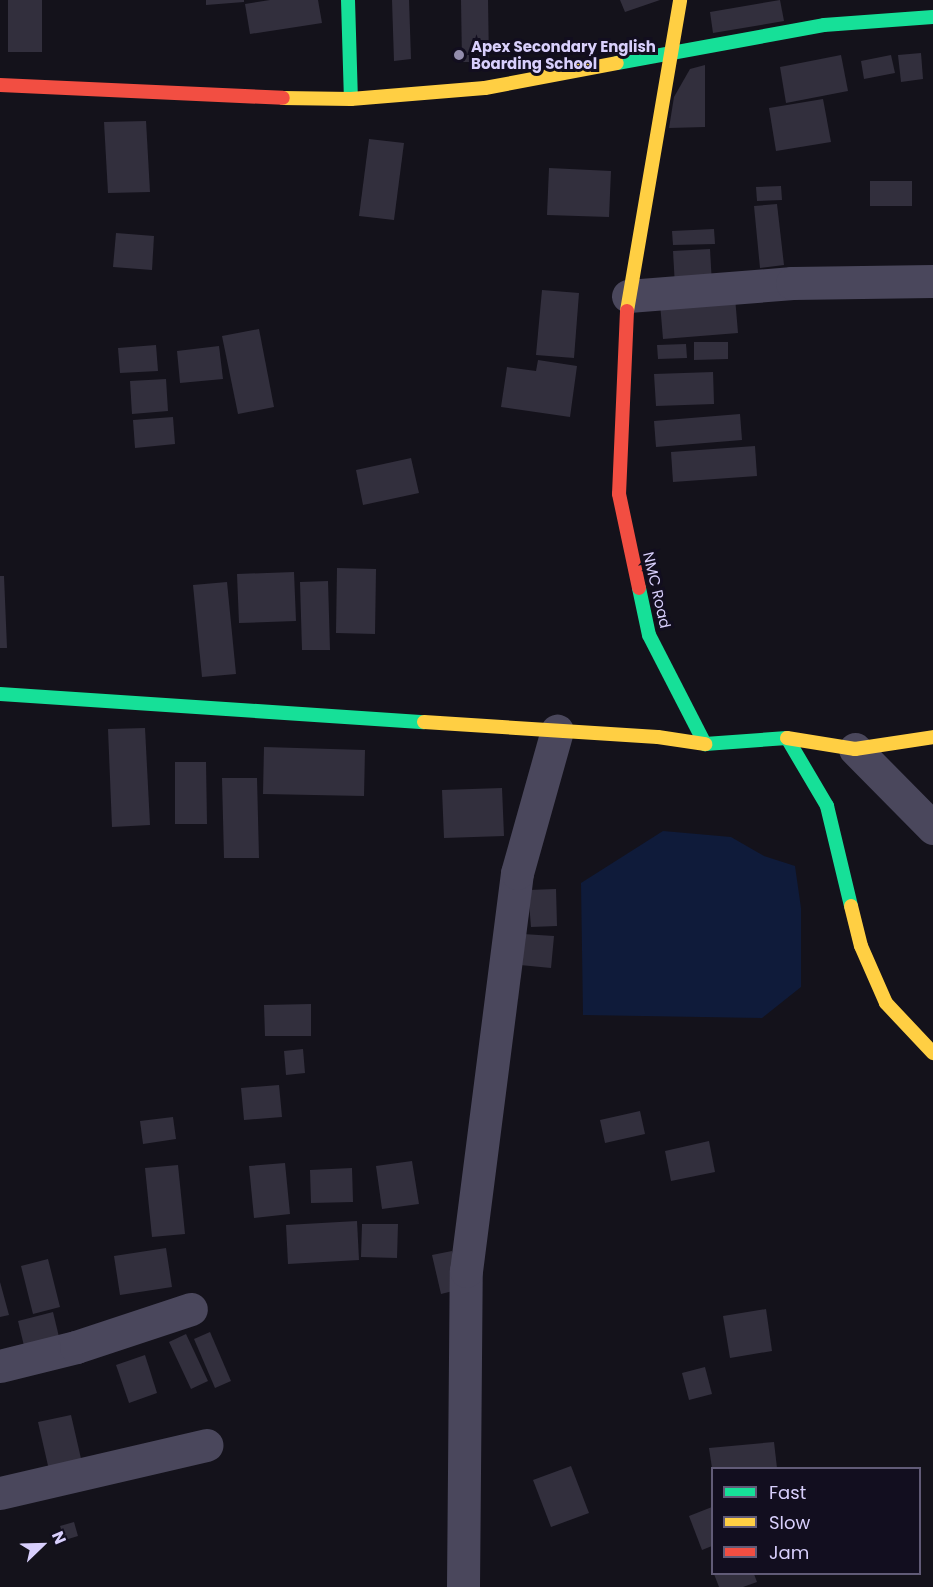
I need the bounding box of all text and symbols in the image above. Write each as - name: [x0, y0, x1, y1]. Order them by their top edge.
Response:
- place label: Apex Secondary English Boarding School: [471, 37, 656, 72]
- marker: Apex Secondary English Boarding School: [452, 48, 466, 62]
- street label: NMC Road: [639, 550, 675, 630]
- legend: [711, 1467, 921, 1575]
- text: Fast: [769, 1480, 806, 1505]
- text: Slow: [769, 1510, 810, 1535]
- north arrow: [12, 1515, 72, 1575]
- text: N: [46, 1528, 72, 1548]
- text: Jam: [769, 1540, 809, 1565]

